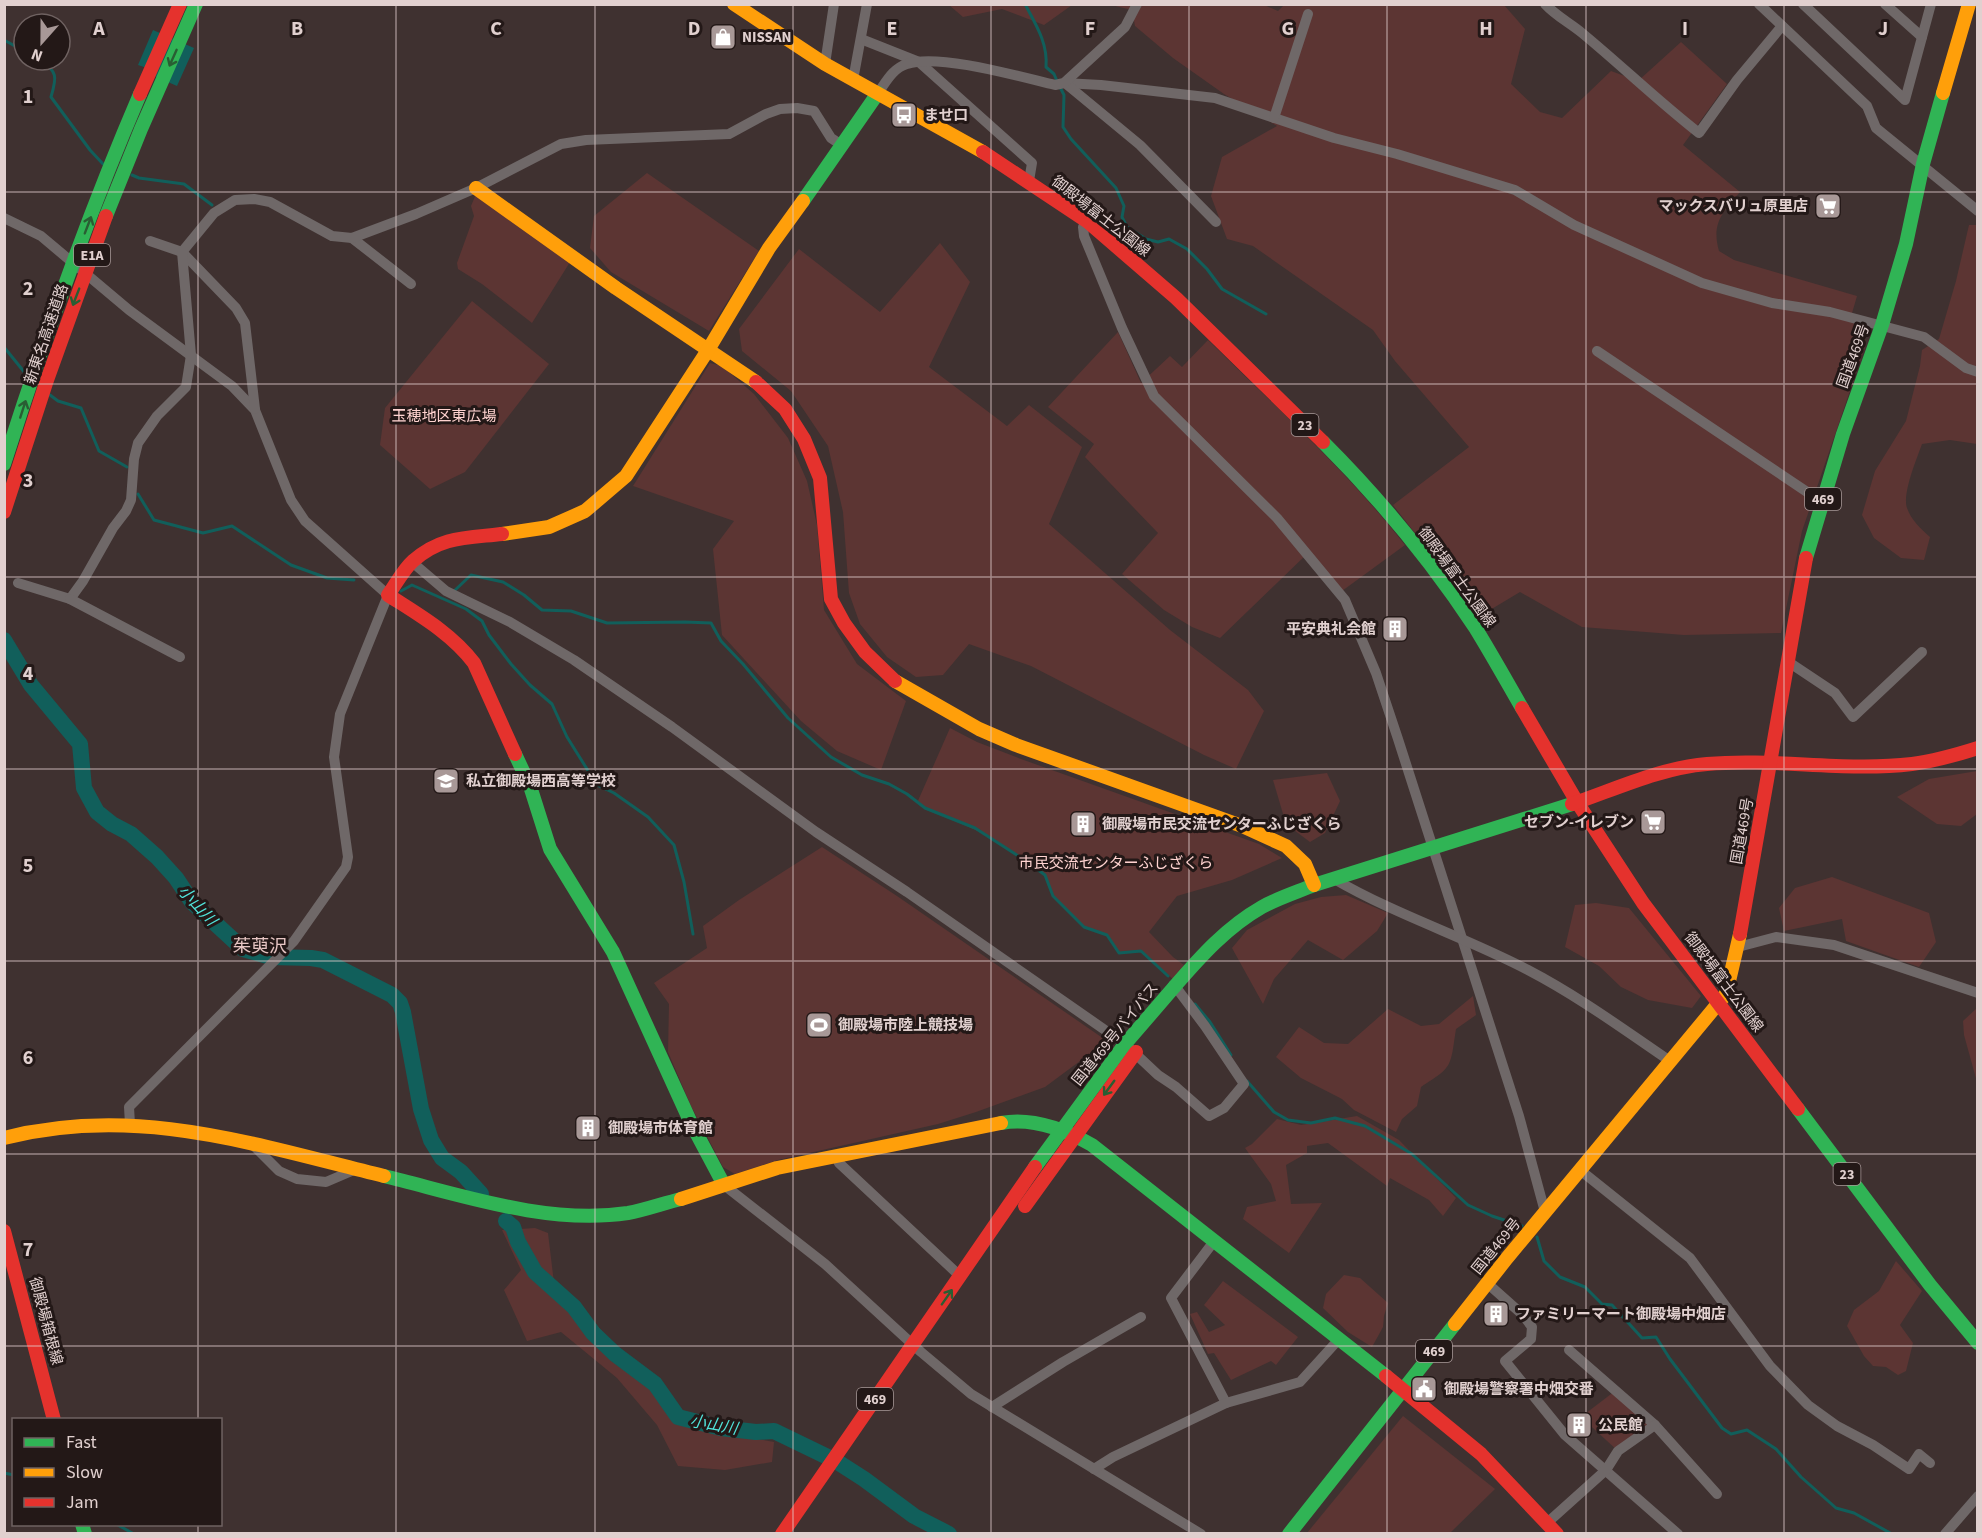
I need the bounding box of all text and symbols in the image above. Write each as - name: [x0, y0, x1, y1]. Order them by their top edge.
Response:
- north arrow: [12, 12, 72, 72]
- text: A: [92, 15, 105, 43]
- text: B: [291, 15, 303, 43]
- text: C: [490, 15, 502, 43]
- text: D: [688, 15, 700, 43]
- text: E: [887, 15, 897, 43]
- text: F: [1085, 15, 1095, 43]
- text: G: [1282, 15, 1294, 43]
- text: H: [1479, 15, 1493, 43]
- text: I: [1682, 15, 1688, 43]
- text: J: [1878, 15, 1888, 43]
- shop icon: NISSAN: [708, 22, 738, 52]
- place label: NISSAN: [742, 27, 791, 48]
- text: N: [28, 43, 46, 67]
- one-way arrow: [166, 49, 177, 67]
- text: 1: [23, 83, 33, 111]
- bus stop icon: ませ口: [889, 100, 919, 130]
- place label: ませ口: [924, 105, 969, 126]
- street label: 御殿場富士公園線: [1047, 171, 1154, 262]
- supermarket icon: マックスバリュ原里店: [1813, 191, 1843, 221]
- place label: マックスバリュ原里店: [1658, 196, 1808, 217]
- one-way arrow: [83, 216, 94, 235]
- road number: E1A: [74, 244, 110, 266]
- text: 2: [23, 275, 33, 303]
- street label: 新東名高速道路: [19, 281, 73, 387]
- one-way arrow: [70, 287, 81, 306]
- street label: 国道469号: [1832, 321, 1875, 391]
- one-way arrow: [18, 400, 29, 418]
- park label: 玉穂地区東広場: [391, 406, 497, 427]
- road number: 23: [1292, 414, 1318, 436]
- text: 3: [23, 467, 33, 495]
- road number: 469: [1805, 488, 1841, 510]
- street label: 御殿場富士公園線: [1413, 523, 1500, 632]
- building icon: 平安典礼会館: [1380, 614, 1410, 644]
- place label: 平安典礼会館: [1286, 619, 1376, 640]
- text: 4: [23, 660, 34, 688]
- school or university icon: 私立御殿場西高等学校: [431, 766, 461, 796]
- place label: 私立御殿場西高等学校: [466, 771, 616, 792]
- street label: 国道469号: [1726, 796, 1759, 866]
- supermarket icon: セブン-イレブン: [1638, 807, 1668, 837]
- building icon: 御殿場市民交流センターふじざくら: [1068, 809, 1098, 839]
- place label: セブン-イレブン: [1524, 812, 1634, 833]
- place label: 御殿場市民交流センターふじざくら: [1102, 814, 1341, 835]
- text: 5: [23, 852, 33, 880]
- park label: 市民交流センターふじざくら: [1019, 853, 1213, 874]
- water label: 小山川: [173, 881, 223, 932]
- street label: 御殿場富士公園線: [1679, 928, 1768, 1037]
- district label: 茱萸沢: [233, 934, 287, 959]
- street label: 国道469号バイパス: [1067, 978, 1164, 1090]
- sports icon: 御殿場市陸上競技場: [804, 1010, 834, 1040]
- place label: 御殿場市陸上競技場: [838, 1015, 973, 1036]
- text: 6: [23, 1044, 33, 1072]
- one-way arrow: [1103, 1079, 1116, 1095]
- building icon: 御殿場市体育館: [573, 1113, 603, 1143]
- place label: 御殿場市体育館: [608, 1118, 713, 1139]
- road number: 23: [1834, 1163, 1860, 1185]
- street label: 国道469号: [1467, 1214, 1526, 1279]
- text: 7: [23, 1236, 33, 1264]
- street label: 御殿場箱根線: [24, 1275, 67, 1367]
- one-way arrow: [941, 1289, 953, 1305]
- building icon: ファミリーマート御殿場中畑店: [1481, 1299, 1511, 1329]
- place label: ファミリーマート御殿場中畑店: [1516, 1304, 1726, 1325]
- road number: 469: [1416, 1340, 1452, 1362]
- public building icon: 御殿場警察署中畑交番: [1409, 1374, 1439, 1404]
- place label: 御殿場警察署中畑交番: [1444, 1379, 1594, 1400]
- road number: 469: [857, 1388, 893, 1410]
- water label: 小山川: [688, 1410, 741, 1440]
- building icon: 公民館: [1564, 1410, 1594, 1440]
- place label: 公民館: [1598, 1415, 1643, 1436]
- legend: [12, 1418, 222, 1526]
- text: Fast: [66, 1430, 97, 1455]
- text: Slow: [66, 1460, 103, 1485]
- text: Jam: [66, 1490, 99, 1515]

